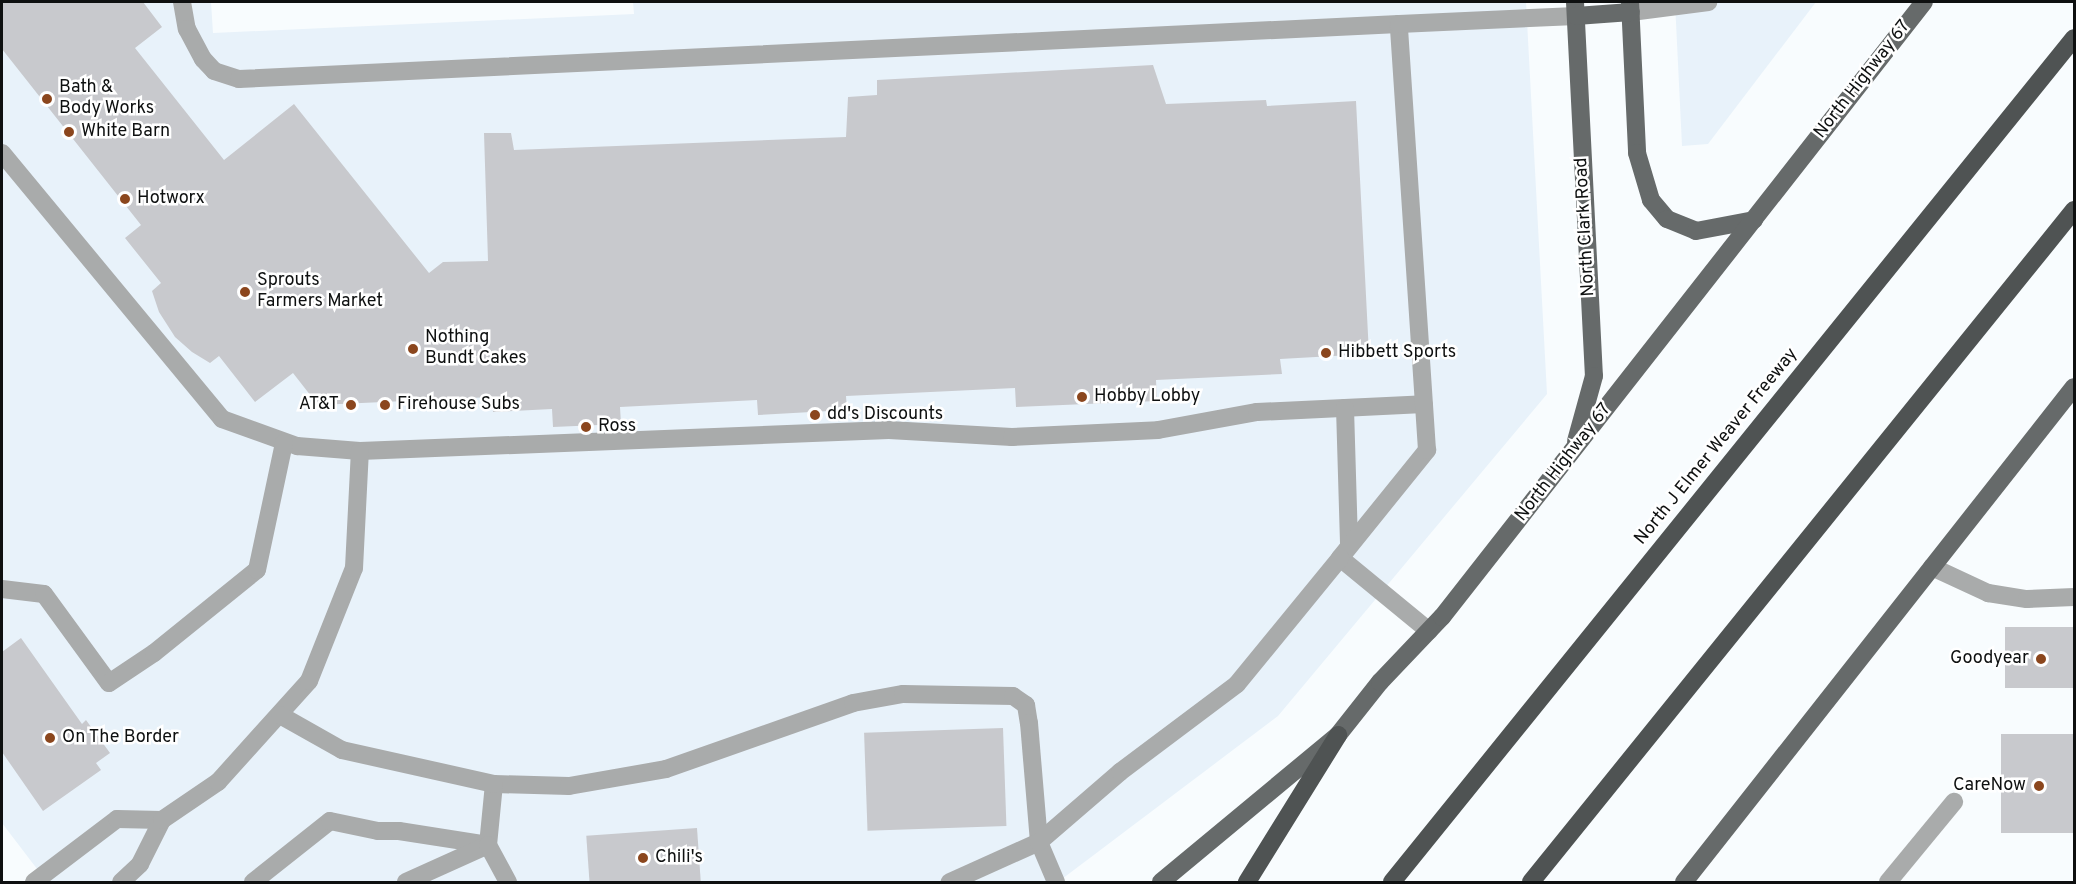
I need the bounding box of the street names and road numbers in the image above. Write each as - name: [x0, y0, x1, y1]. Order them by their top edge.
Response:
- street label: North Highway 67: [1810, 17, 1916, 143]
- street label: North Clark Road: [1572, 157, 1600, 297]
- street label: North J Elmer Weaver Freeway: [1631, 344, 1803, 550]
- street label: North Highway 67: [1511, 400, 1617, 526]

